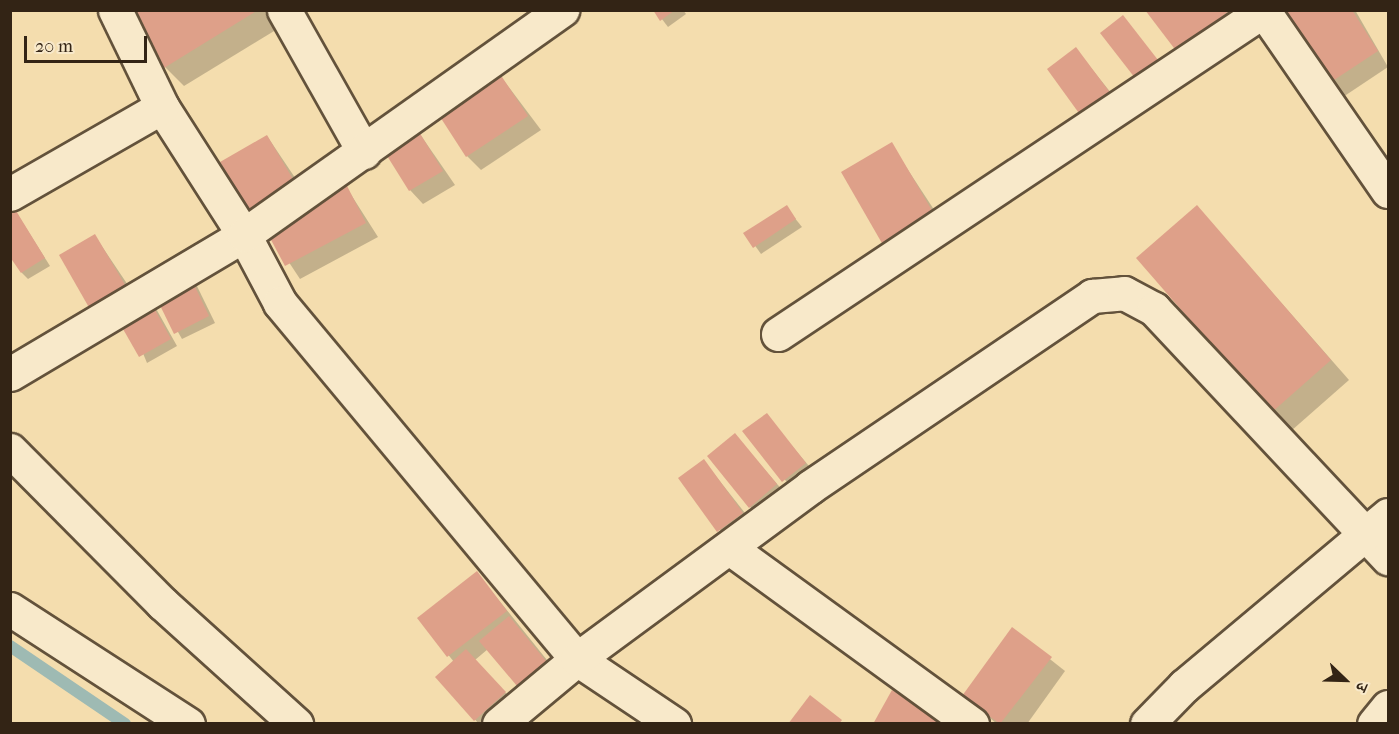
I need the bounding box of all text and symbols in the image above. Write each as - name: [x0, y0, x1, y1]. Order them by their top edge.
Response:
- scale bar: [27, 24, 150, 62]
- text: 20 m: [35, 36, 73, 57]
- north arrow: [1315, 650, 1375, 710]
- text: उ: [1352, 680, 1372, 695]

